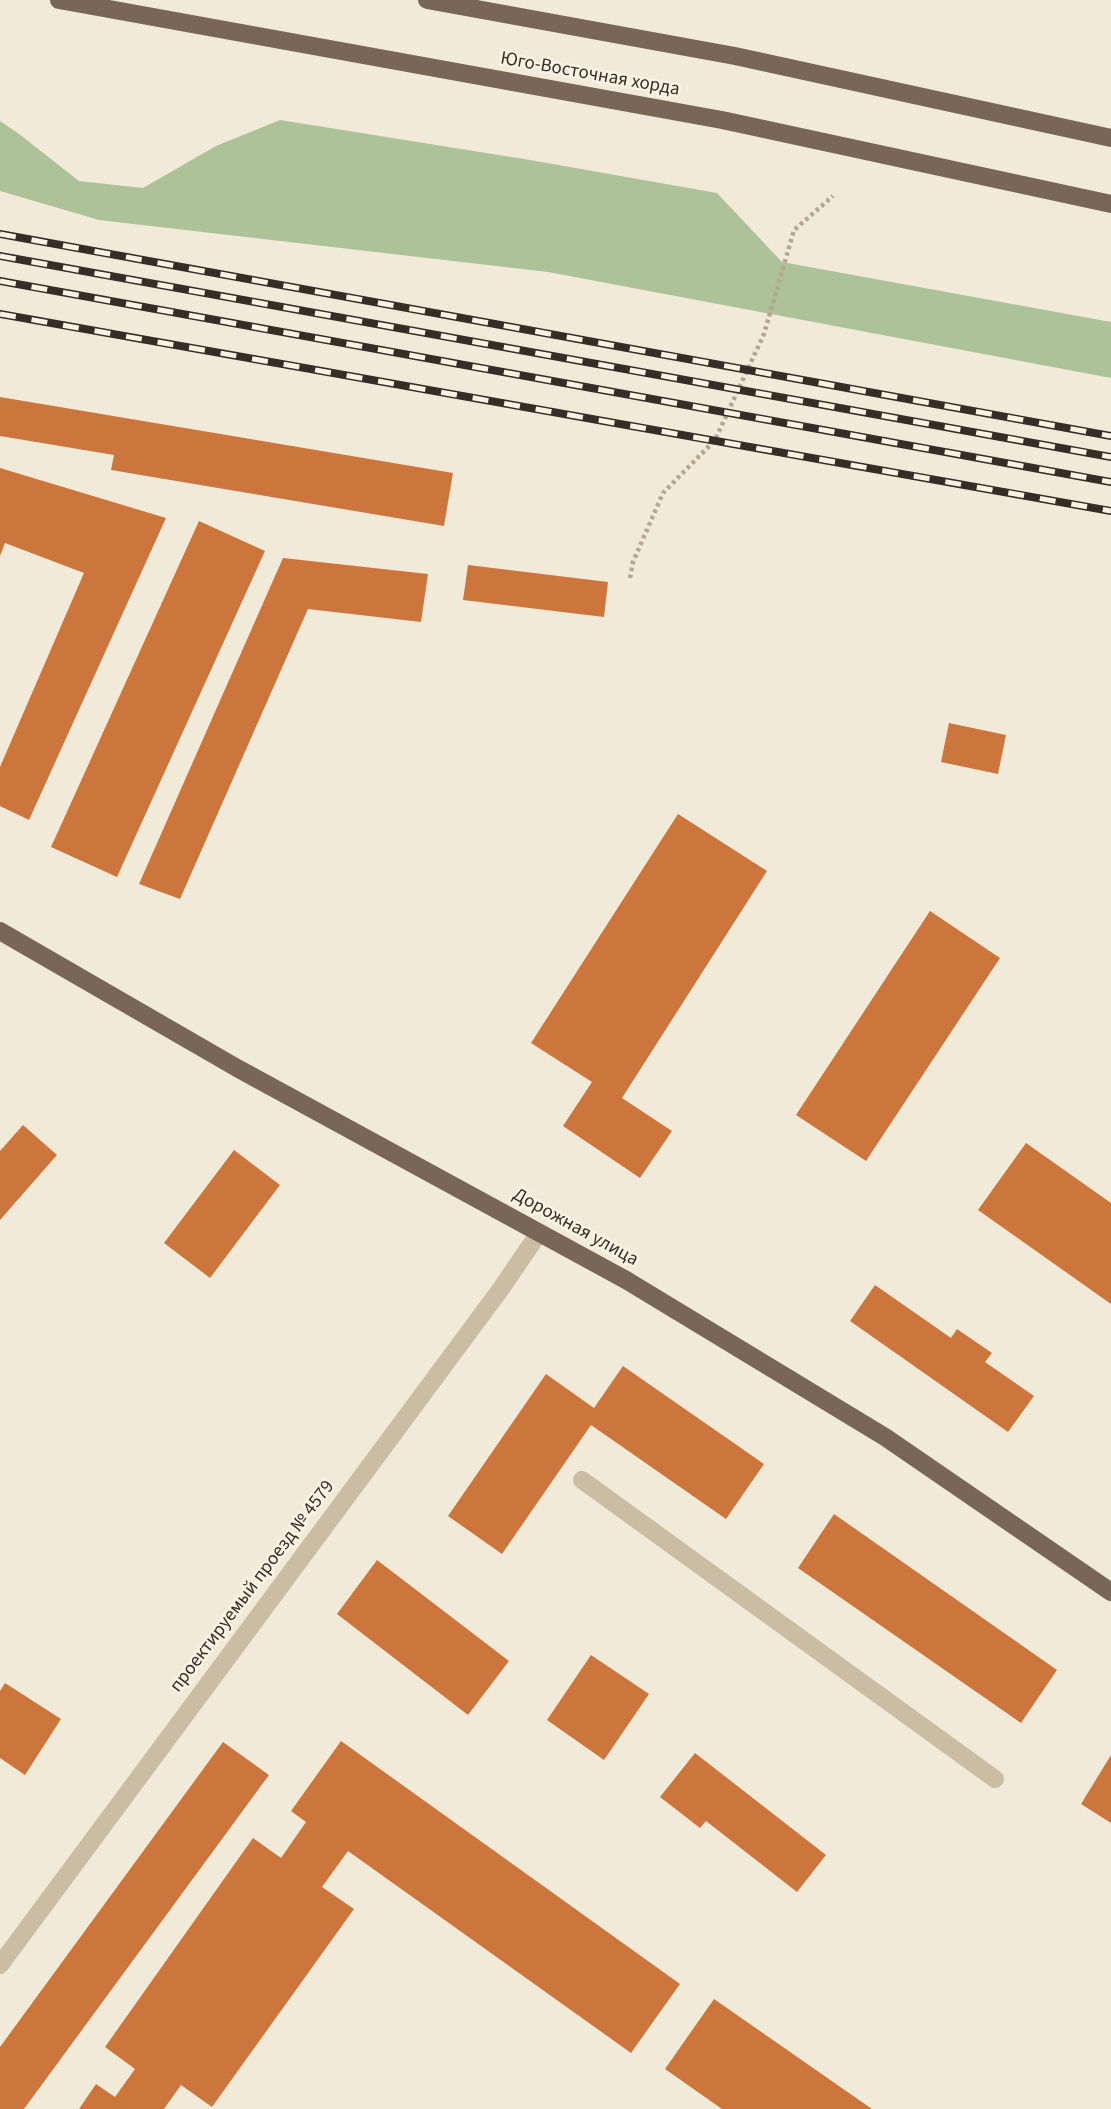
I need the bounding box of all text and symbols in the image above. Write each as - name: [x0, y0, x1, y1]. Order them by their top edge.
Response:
- street label: Юго-Восточная хорда: [499, 48, 681, 102]
- street label: Дорожная улица: [508, 1184, 642, 1272]
- street label: проектируемый проезд № 4579: [166, 1477, 340, 1697]

